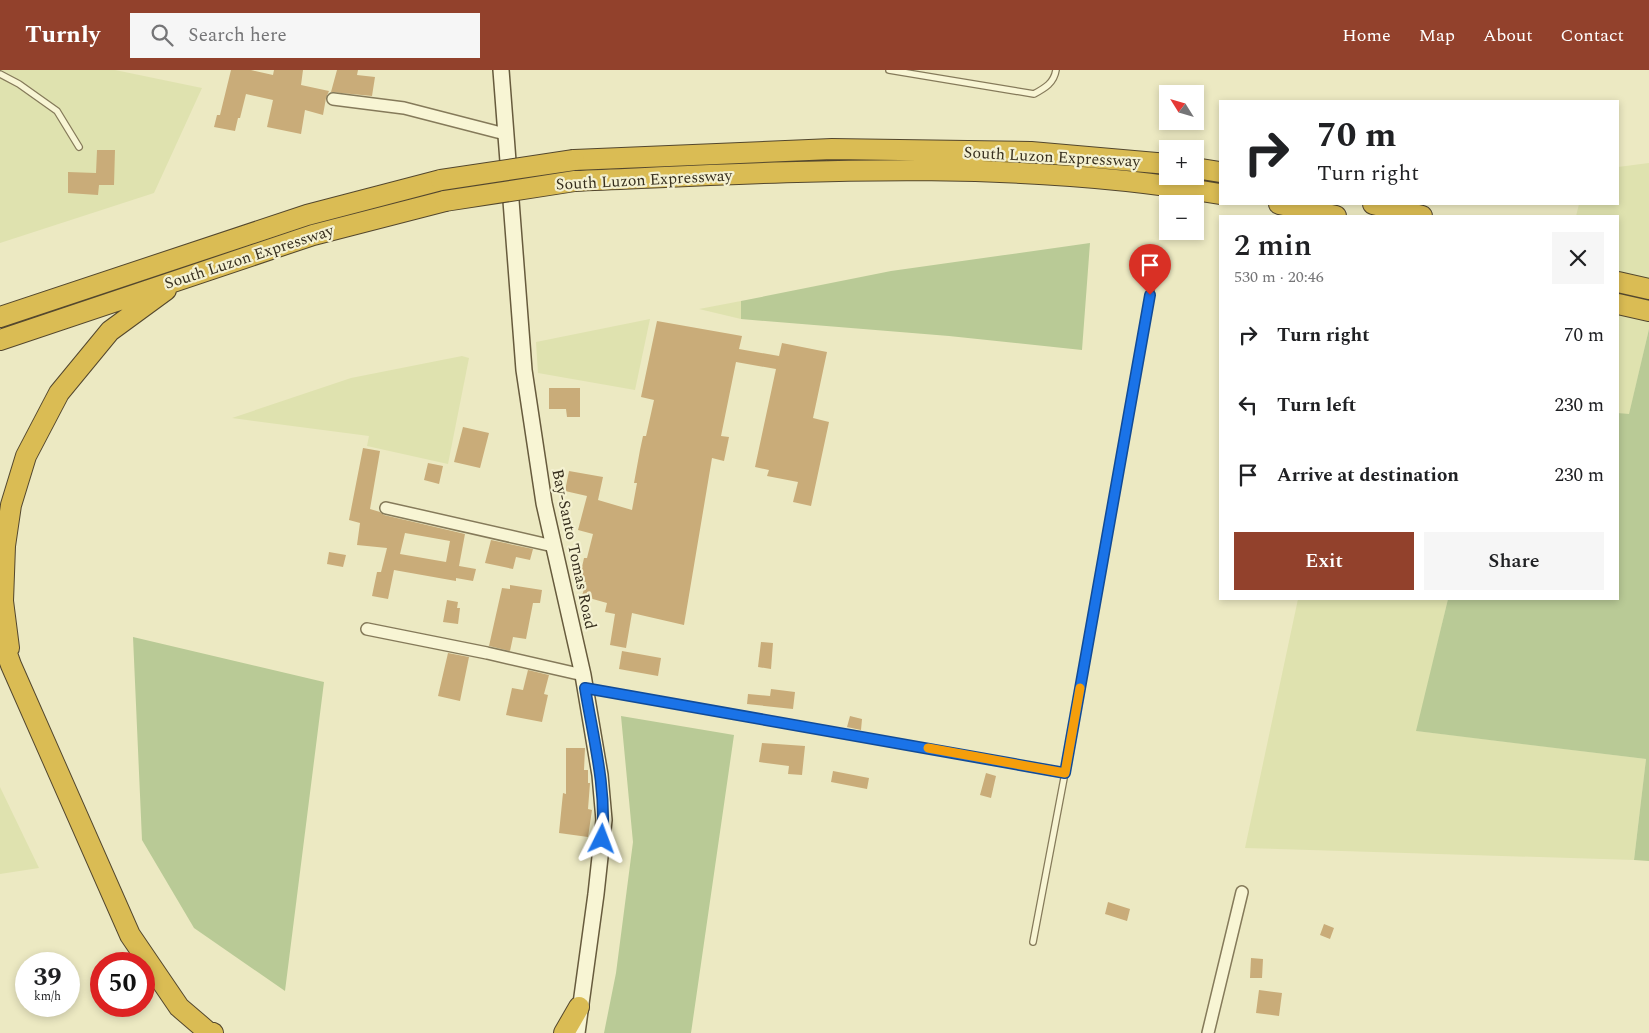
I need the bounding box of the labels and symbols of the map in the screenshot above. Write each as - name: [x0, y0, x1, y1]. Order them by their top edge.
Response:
- north arrow: [1159, 85, 1204, 130]
- street label: South Luzon Expressway: [963, 140, 1142, 174]
- street label: South Luzon Expressway: [555, 163, 734, 197]
- street label: South Luzon Expressway: [161, 218, 338, 296]
- pin: [1129, 244, 1171, 295]
- street label: Bay-Santo Tomas Road: [545, 467, 603, 631]
- position arrow: [575, 812, 627, 864]
- speed limit sign: 50: [90, 952, 155, 1017]

